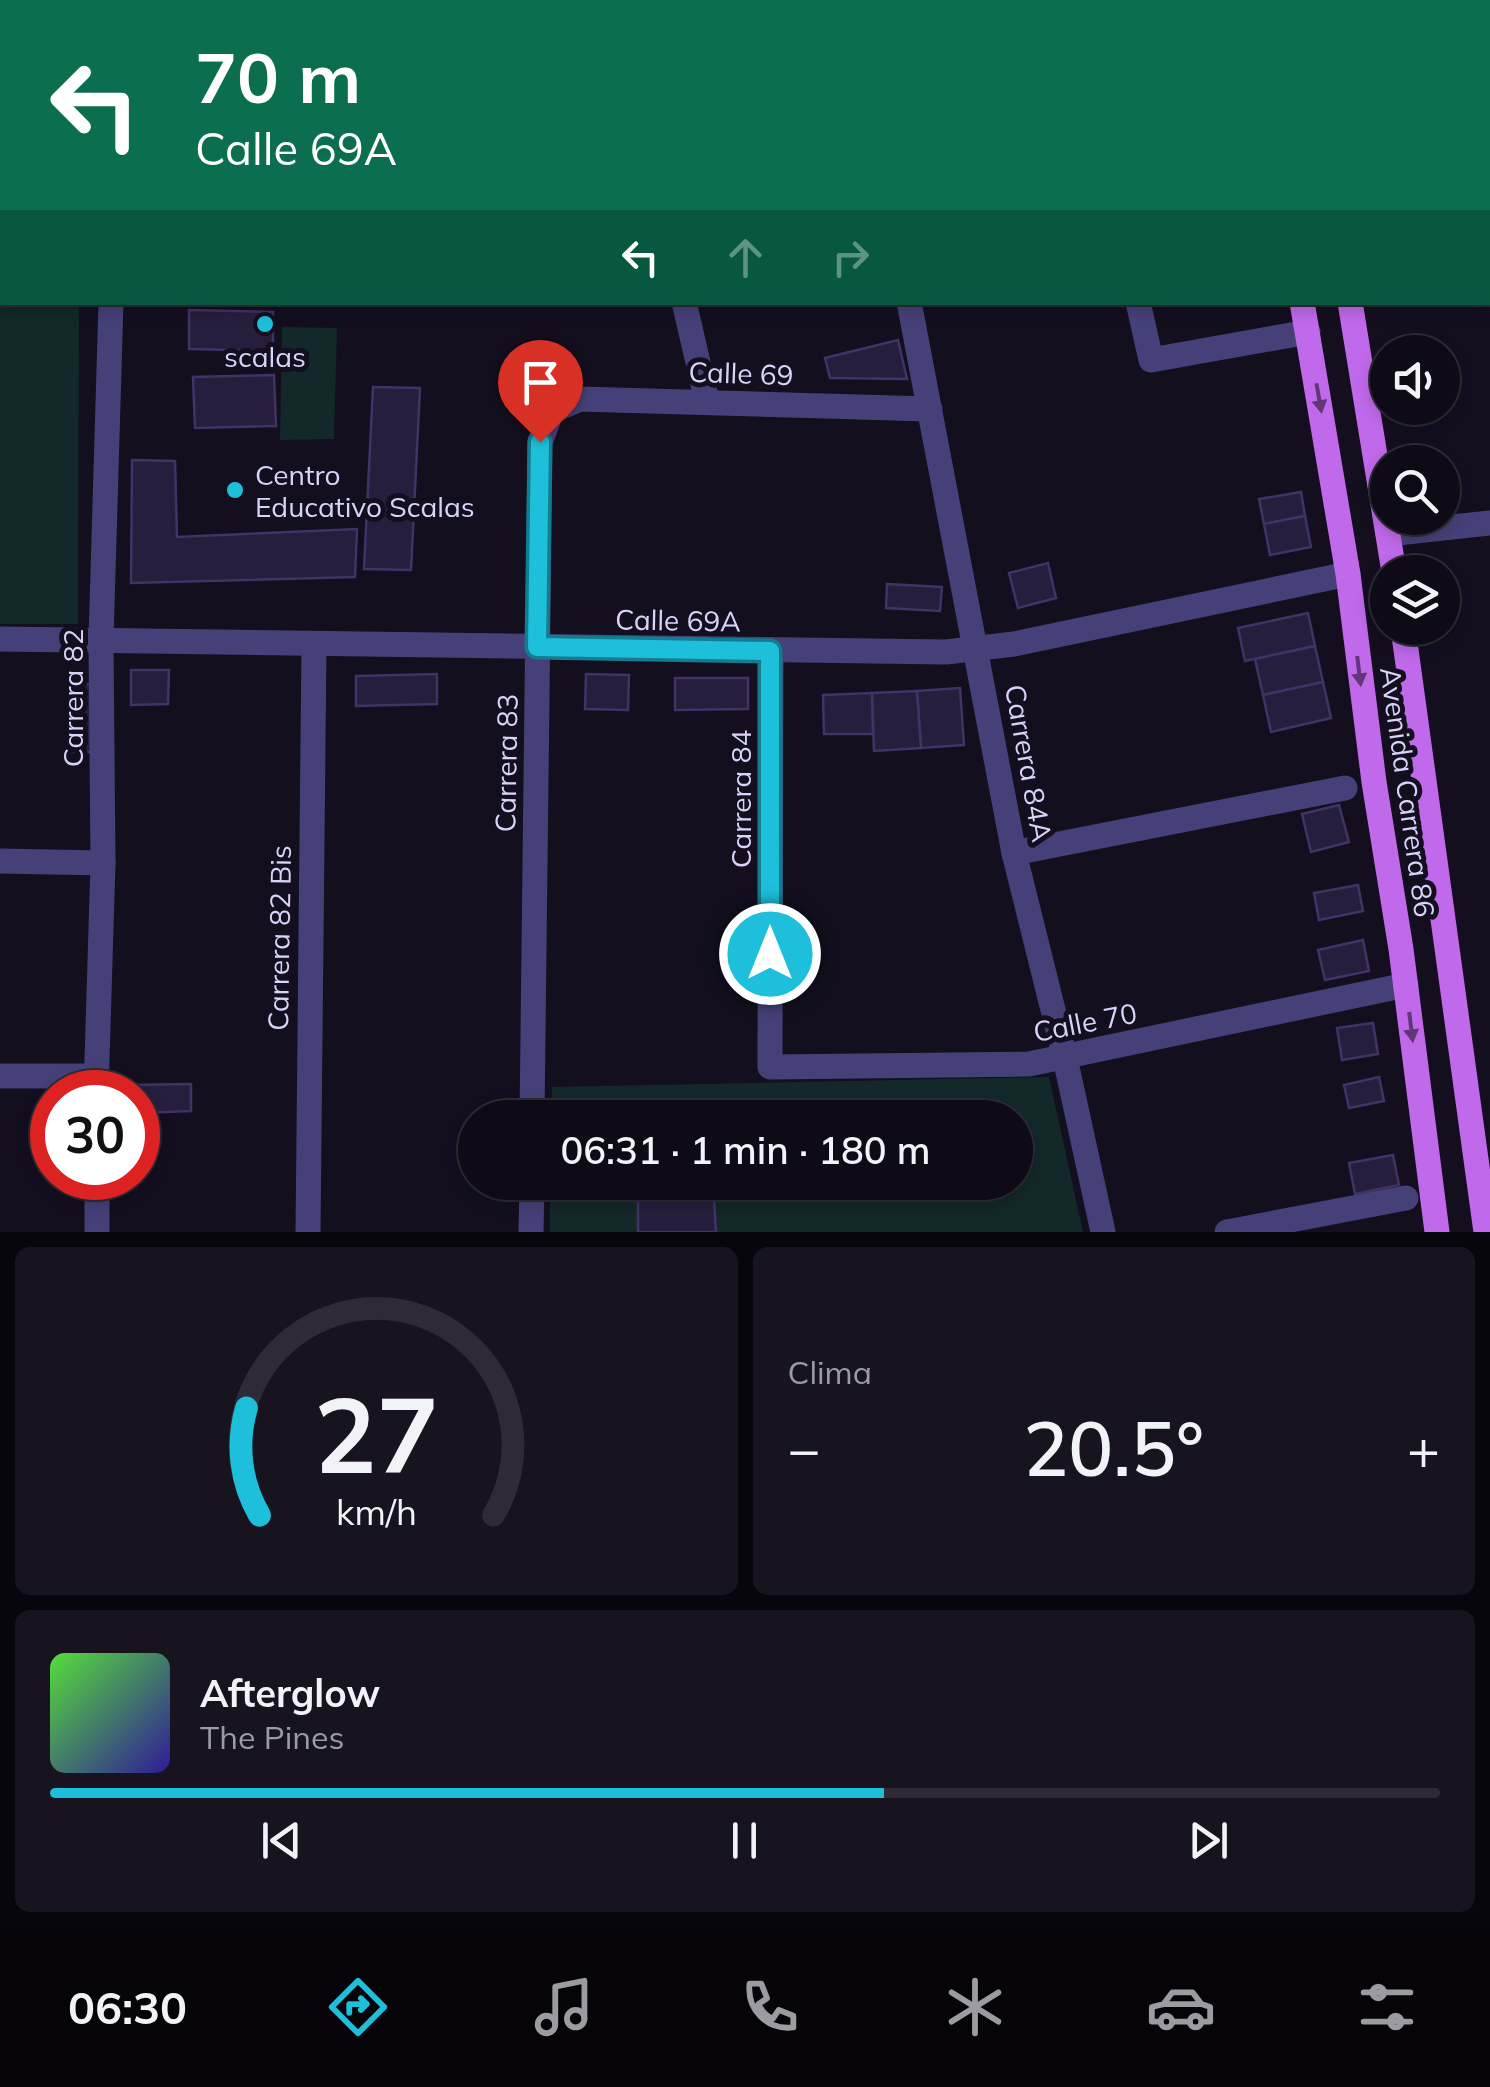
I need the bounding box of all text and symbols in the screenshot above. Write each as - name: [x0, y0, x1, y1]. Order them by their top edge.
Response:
- text: 70 m: [195, 33, 361, 121]
- icon: left: [30, 40, 160, 170]
- text: Calle 69A: [195, 120, 397, 176]
- icon: left: [613, 230, 668, 285]
- icon: ahead: [718, 230, 773, 285]
- icon: right: [823, 230, 878, 285]
- marker: scalas: [254, 313, 276, 335]
- map controls: [1370, 335, 1460, 645]
- button: sound: [1370, 335, 1460, 425]
- place label: scalas: [224, 339, 306, 374]
- pin: [498, 340, 583, 443]
- street label: Calle 69: [688, 354, 794, 392]
- icon: arrive: [513, 355, 568, 410]
- one-way arrow: [1312, 383, 1327, 415]
- button: search: [1370, 445, 1460, 535]
- place label: Centro Educativo Scalas: [255, 457, 475, 524]
- marker: Centro Educativo Scalas: [224, 479, 246, 501]
- button: layers: [1370, 555, 1460, 645]
- street label: Calle 69A: [615, 601, 741, 639]
- street label: Carrera 82: [55, 629, 90, 767]
- one-way arrow: [1352, 655, 1368, 687]
- street label: Avenida Carrera 86: [1373, 665, 1443, 919]
- street label: Carrera 84A: [998, 682, 1060, 845]
- street label: Carrera 83: [487, 693, 525, 833]
- street label: Carrera 84: [723, 729, 758, 868]
- street label: Carrera 82 Bis: [260, 845, 298, 1031]
- position arrow: [718, 902, 822, 1006]
- street label: Calle 70: [1030, 995, 1140, 1049]
- one-way arrow: [1403, 1011, 1419, 1043]
- speed limit sign: 30: [30, 1070, 160, 1200]
- text: 06:31 · 1 min · 180 m: [560, 1126, 931, 1174]
- text: Clima: [788, 1352, 872, 1392]
- text: 27: [314, 1368, 439, 1499]
- text: 20.5°: [1023, 1401, 1204, 1495]
- text: −: [788, 1414, 821, 1483]
- text: +: [1407, 1414, 1440, 1483]
- text: km/h: [336, 1489, 417, 1534]
- text: Afterglow: [200, 1669, 380, 1717]
- text: The Pines: [200, 1717, 344, 1757]
- icon: previous: [254, 1813, 309, 1868]
- icon: pause: [717, 1813, 772, 1868]
- icon: next: [1181, 1813, 1236, 1868]
- icon: directions: [323, 1972, 393, 2042]
- icon: music: [529, 1972, 599, 2042]
- icon: phone: [735, 1972, 805, 2042]
- icon: climate: [940, 1972, 1010, 2042]
- icon: car: [1146, 1972, 1216, 2042]
- icon: filters: [1352, 1972, 1422, 2042]
- text: 06:30: [68, 1979, 187, 2035]

